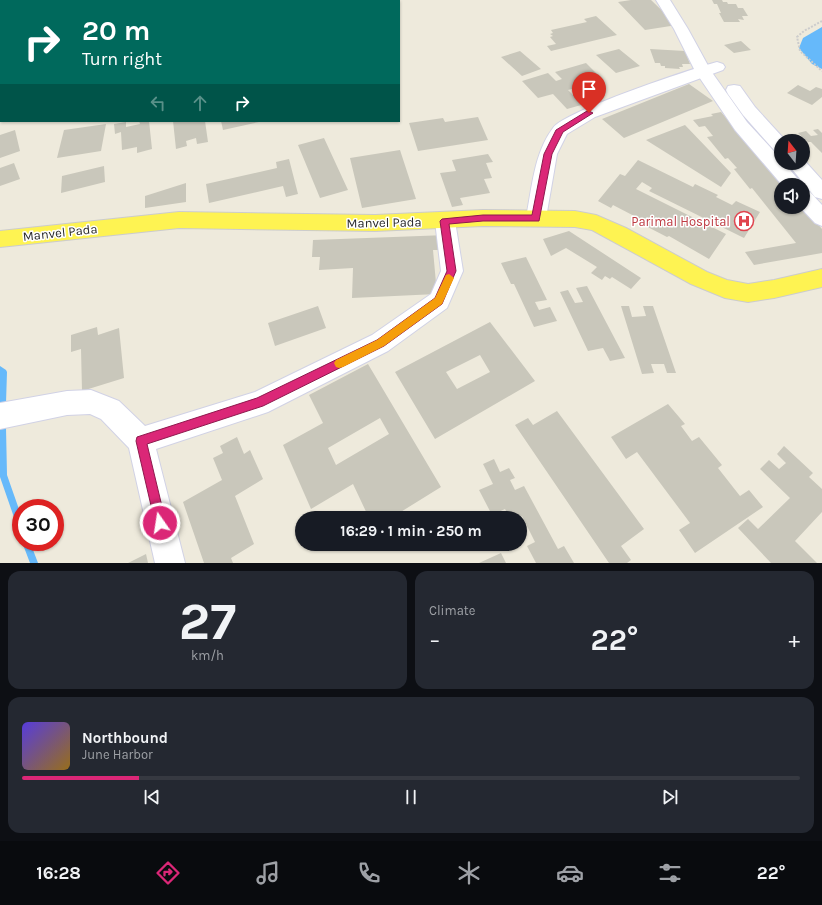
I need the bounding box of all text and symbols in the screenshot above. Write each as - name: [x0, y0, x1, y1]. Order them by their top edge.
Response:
- text: 20 m: [82, 14, 150, 47]
- icon: right: [16, 16, 68, 68]
- text: Turn right: [82, 48, 162, 70]
- pin: [572, 72, 606, 113]
- icon: arrive: [578, 78, 600, 100]
- icon: left: [147, 92, 169, 114]
- icon: ahead: [189, 92, 211, 114]
- icon: right: [231, 92, 253, 114]
- north arrow: [774, 134, 810, 170]
- map controls: [774, 134, 810, 214]
- button: sound: [774, 178, 810, 214]
- hospital icon: Parimal Hospital: [733, 210, 755, 232]
- street label: Manvel Pada: [346, 214, 422, 231]
- place label: Parimal Hospital: [631, 214, 730, 229]
- street label: Manvel Pada: [22, 221, 98, 244]
- speed limit sign: 30: [12, 499, 64, 551]
- position arrow: [139, 502, 181, 544]
- text: 16:29 · 1 min · 250 m: [340, 522, 482, 540]
- text: 27: [179, 591, 236, 652]
- text: Climate: [429, 603, 475, 618]
- text: 22°: [591, 622, 638, 658]
- text: −: [429, 627, 441, 653]
- text: +: [788, 627, 800, 653]
- text: km/h: [191, 648, 224, 663]
- text: Northbound: [82, 729, 168, 747]
- text: June Harbor: [82, 747, 153, 762]
- icon: previous: [141, 786, 163, 808]
- icon: pause: [400, 786, 422, 808]
- icon: next: [659, 786, 681, 808]
- icon: directions: [154, 859, 182, 887]
- icon: music: [254, 859, 282, 887]
- icon: phone: [355, 859, 383, 887]
- icon: climate: [455, 859, 483, 887]
- icon: car: [556, 859, 584, 887]
- icon: filters: [656, 859, 684, 887]
- text: 16:28: [36, 862, 81, 884]
- text: 22°: [757, 862, 786, 884]

